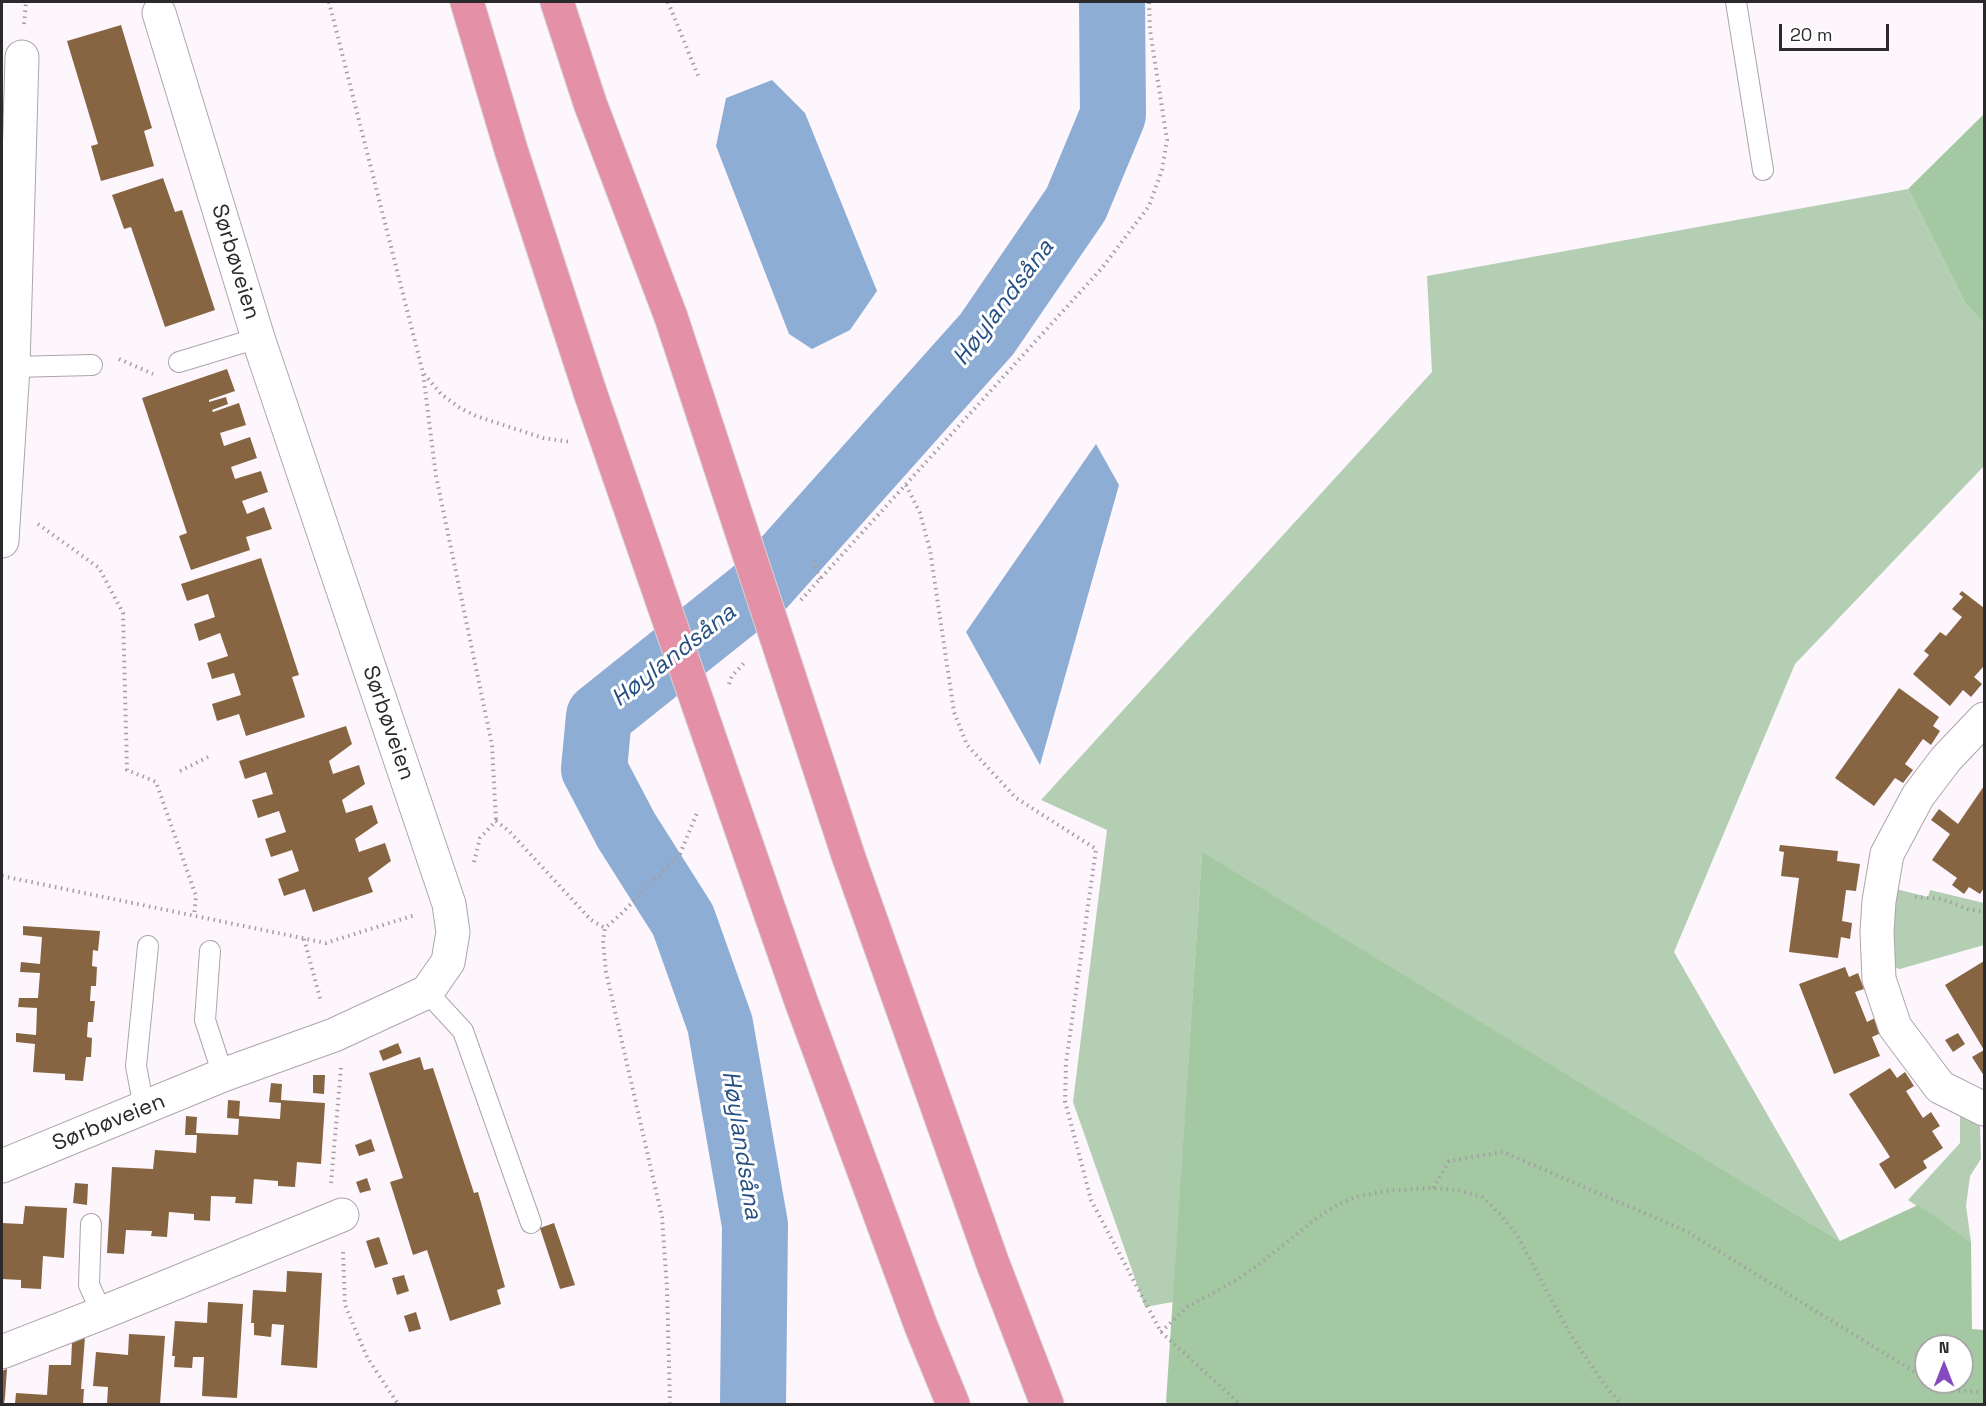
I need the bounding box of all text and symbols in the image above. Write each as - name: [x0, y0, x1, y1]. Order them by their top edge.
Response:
- scale bar: [1782, 12, 1892, 50]
- text: 20 m: [1790, 23, 1833, 46]
- street label: Sørbøveien: [205, 201, 265, 323]
- water label: Høylandsåna: [947, 234, 1061, 372]
- water label: Høylandsåna: [606, 598, 742, 714]
- street label: Sørbøveien: [356, 662, 420, 784]
- water label: Høylandsåna: [715, 1069, 767, 1221]
- street label: Sørbøveien: [49, 1088, 169, 1158]
- north arrow: [1914, 1334, 1974, 1394]
- text: N: [1939, 1337, 1949, 1358]

